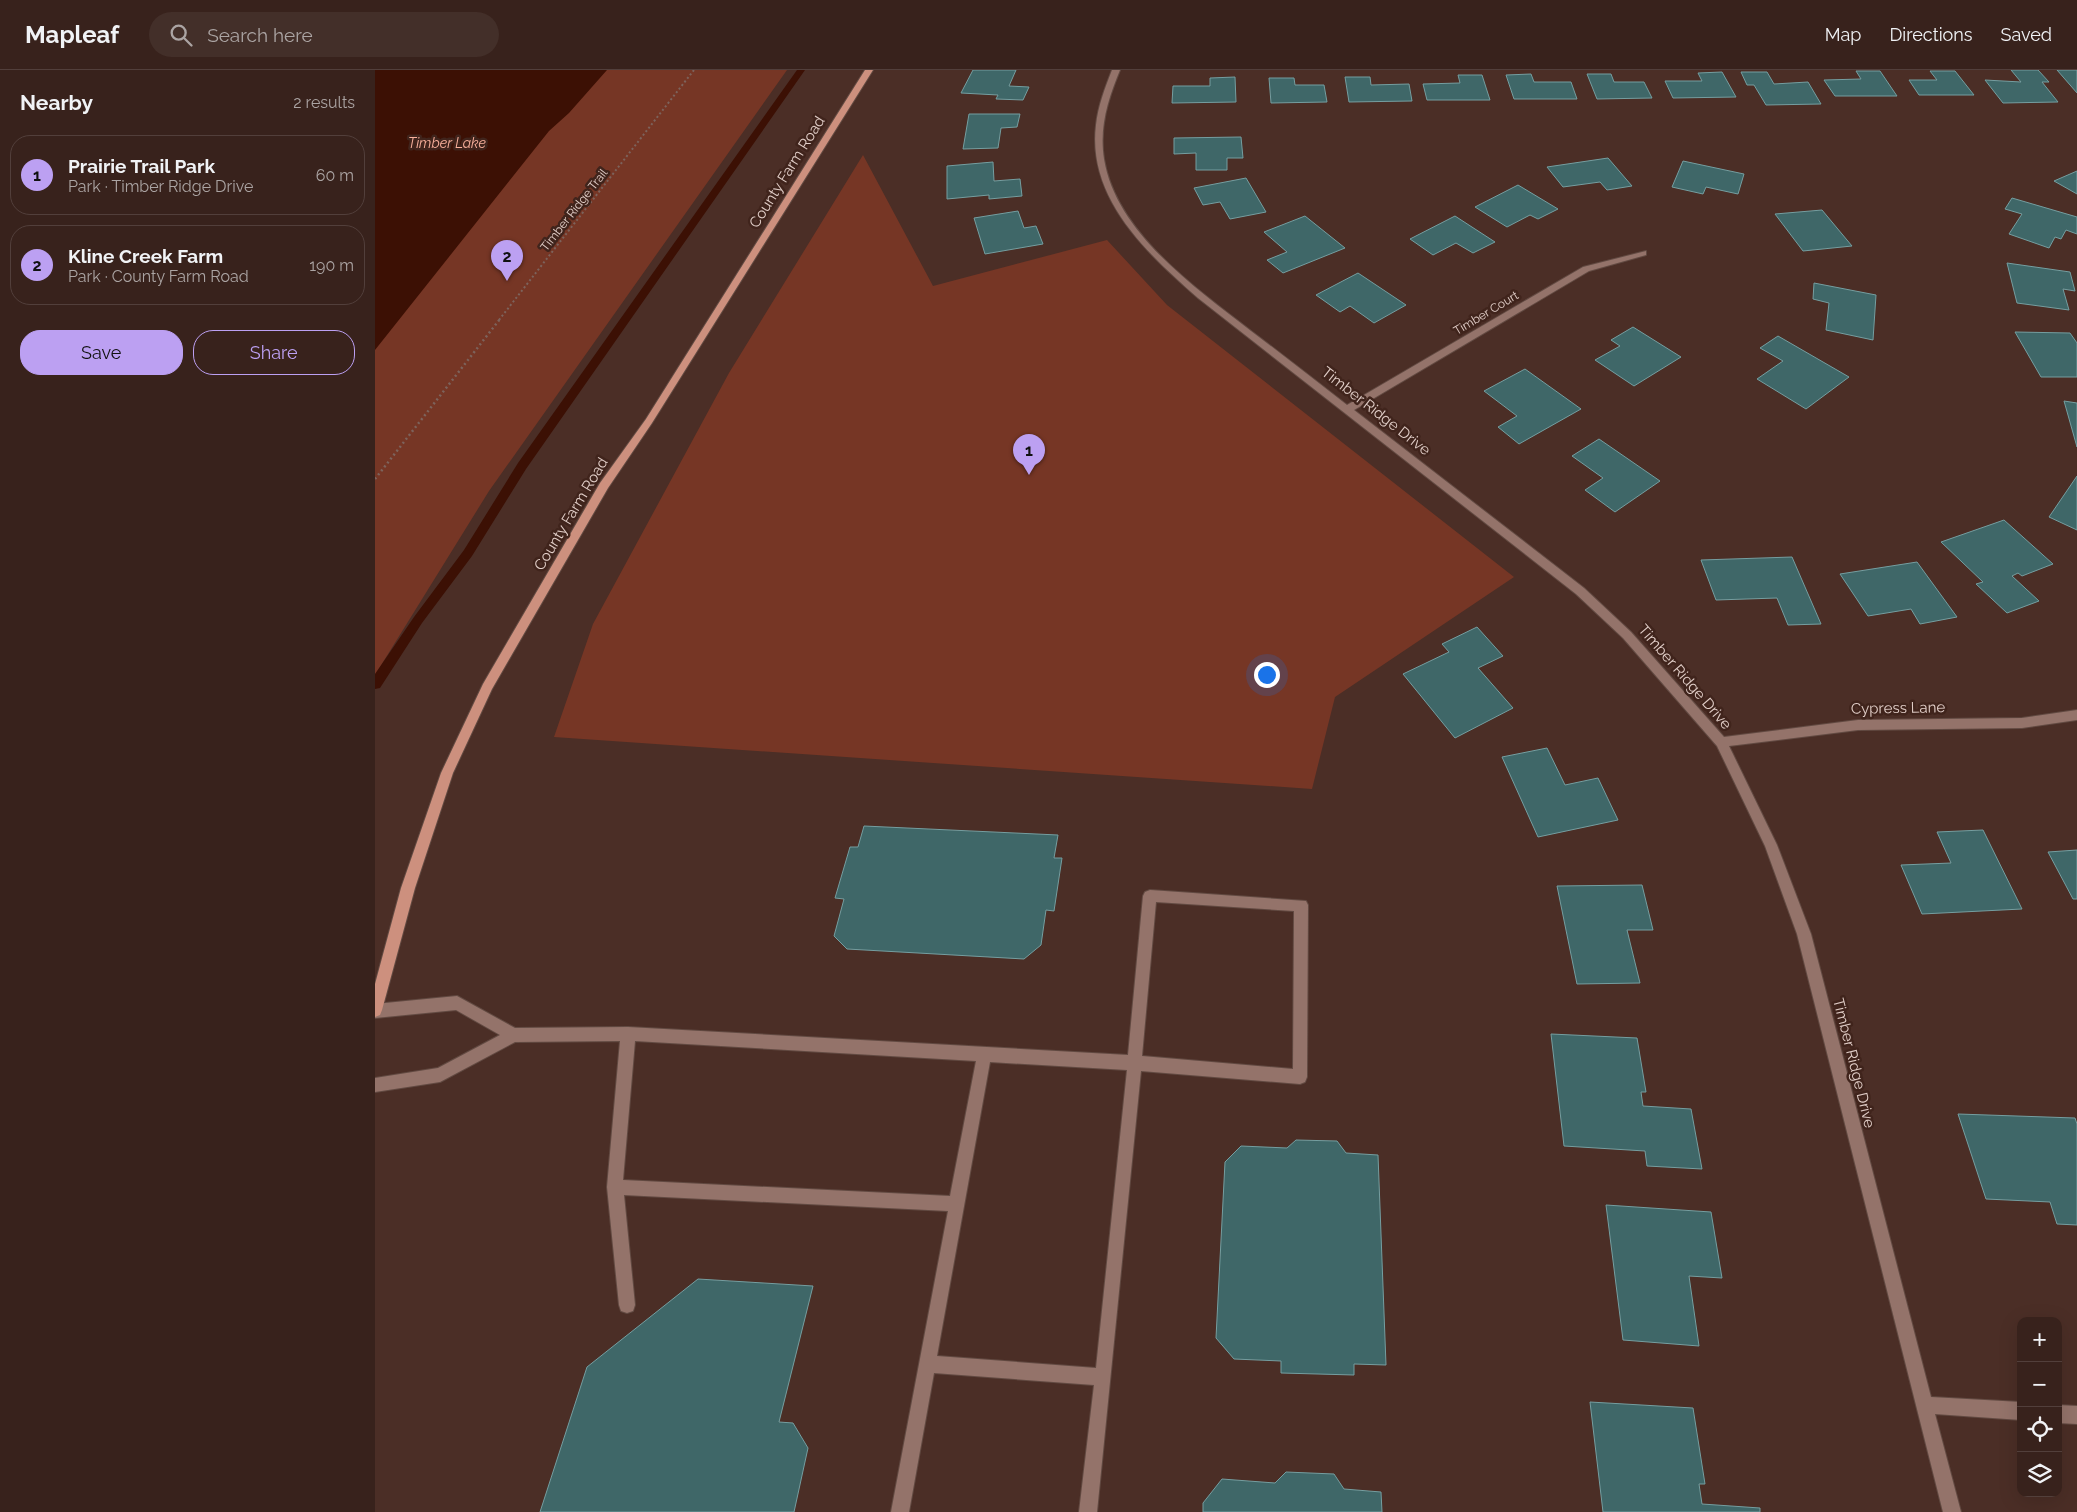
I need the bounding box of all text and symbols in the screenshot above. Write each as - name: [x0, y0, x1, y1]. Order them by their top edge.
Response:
- search box: [149, 12, 499, 57]
- text: Mapleaf: [25, 20, 119, 49]
- icon: search: [167, 21, 195, 49]
- text: Search here: [207, 24, 313, 46]
- text: Map: [1825, 24, 1861, 45]
- text: Directions: [1889, 24, 1973, 45]
- text: Saved: [2001, 24, 2052, 45]
- text: Nearby: [20, 90, 93, 115]
- text: 2 results: [293, 93, 355, 112]
- street label: County Farm Road: [745, 113, 829, 231]
- water label: Timber Lake: [408, 135, 486, 151]
- text: Prairie Trail Park: [68, 155, 215, 177]
- text: 1: [33, 166, 41, 185]
- text: 60 m: [316, 166, 354, 185]
- street label: Timber Ridge Trail: [538, 166, 611, 254]
- text: Park · Timber Ridge Drive: [68, 177, 253, 196]
- pin: 2: [491, 240, 523, 281]
- text: Kline Creek Farm: [68, 245, 223, 267]
- text: 2: [32, 256, 42, 275]
- text: 190 m: [309, 256, 354, 275]
- text: Park · County Farm Road: [68, 267, 249, 286]
- street label: Timber Court: [1451, 288, 1521, 338]
- button: Save: [20, 330, 183, 375]
- button: Share: [193, 330, 355, 375]
- street label: Timber Ridge Drive: [1318, 363, 1434, 459]
- pin: 1: [1013, 434, 1045, 475]
- street label: County Farm Road: [530, 454, 612, 574]
- street label: Timber Ridge Drive: [1635, 621, 1736, 733]
- your location: [1254, 662, 1280, 688]
- street label: Cypress Lane: [1851, 698, 1945, 718]
- street label: Timber Ridge Drive: [1829, 996, 1879, 1130]
- map controls: [2017, 1317, 2062, 1497]
- button: +: [2017, 1317, 2062, 1362]
- button: −: [2017, 1362, 2062, 1407]
- button: locate: [2017, 1407, 2062, 1452]
- button: layers: [2017, 1452, 2062, 1497]

